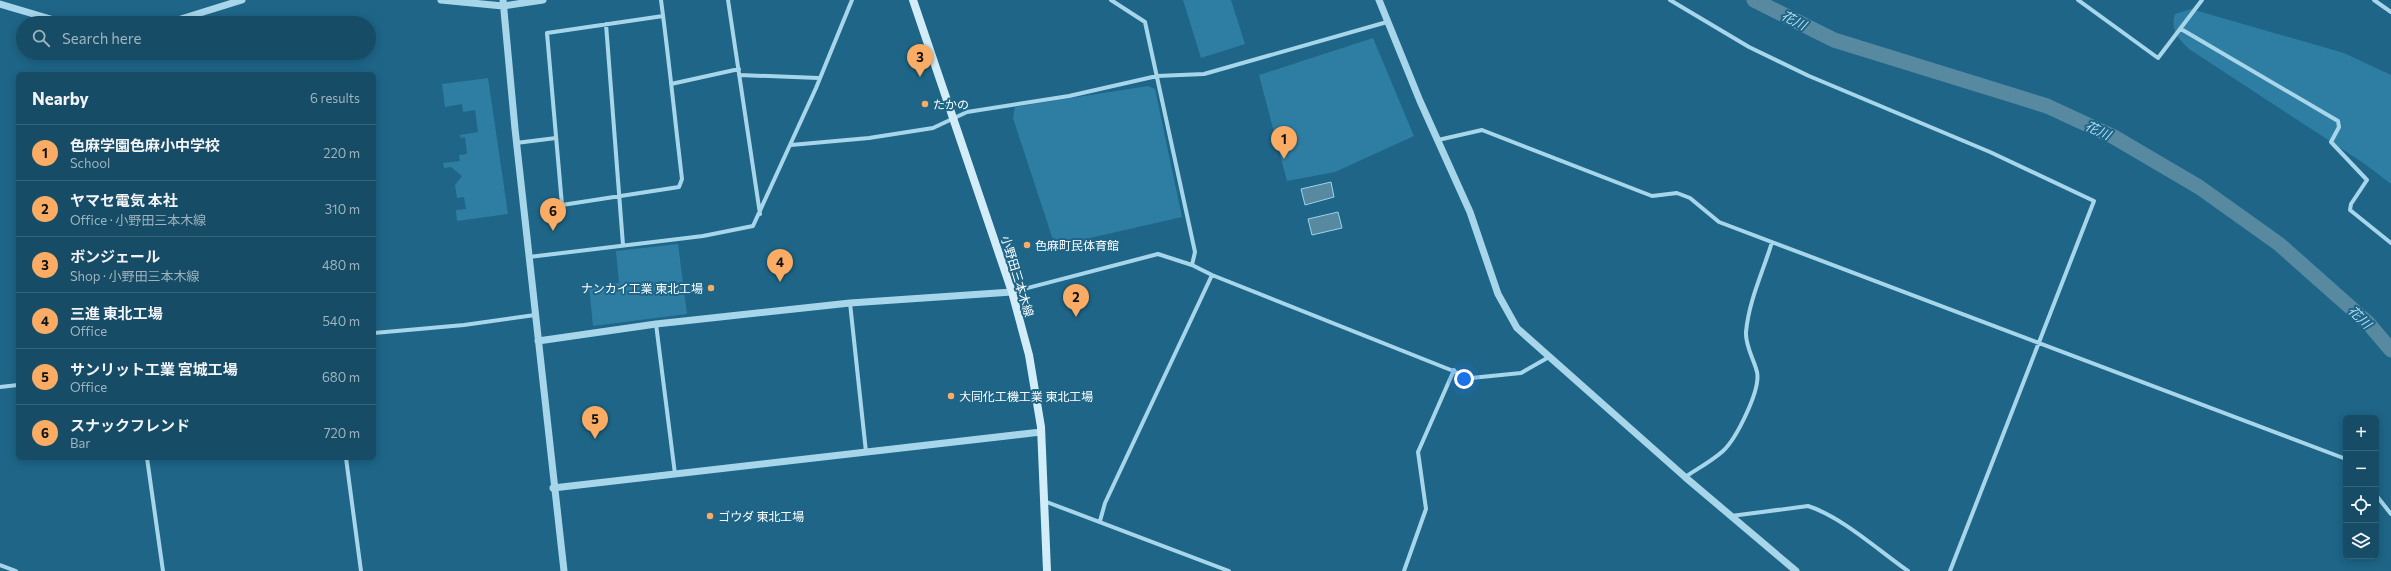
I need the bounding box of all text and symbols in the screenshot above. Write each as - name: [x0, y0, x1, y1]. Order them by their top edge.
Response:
- water label: 花川: [1779, 7, 1811, 34]
- search box: [16, 16, 376, 60]
- icon: search: [30, 27, 52, 49]
- text: Search here: [62, 29, 141, 47]
- pin: 3: [907, 44, 933, 77]
- text: Nearby: [32, 88, 89, 109]
- text: 6 results: [310, 90, 360, 106]
- place label: たかの: [933, 97, 969, 111]
- marker: たかの: [920, 99, 930, 109]
- water label: 花川: [2083, 117, 2115, 144]
- pin: 1: [1271, 126, 1297, 159]
- text: 色麻学園色麻小中学校: [70, 136, 220, 154]
- text: 1: [42, 145, 48, 161]
- text: 220 m: [323, 145, 360, 161]
- text: School: [70, 155, 110, 171]
- text: ヤマセ電気 本社: [70, 191, 178, 209]
- pin: 6: [540, 198, 566, 231]
- text: 2: [41, 201, 49, 217]
- text: 310 m: [325, 201, 360, 217]
- text: Office · 小野田三本木線: [70, 212, 206, 228]
- street label: 小野田三本木線: [999, 234, 1037, 318]
- place label: 色麻町民体育館: [1035, 238, 1119, 252]
- marker: 色麻町民体育館: [1022, 240, 1032, 250]
- text: ボンジェール: [70, 247, 160, 265]
- pin: 4: [767, 249, 793, 282]
- text: 3: [41, 257, 49, 273]
- text: 480 m: [322, 257, 360, 273]
- text: Shop · 小野田三本木線: [70, 268, 200, 284]
- place label: ナンカイ工業 東北工場: [581, 281, 703, 295]
- marker: ナンカイ工業 東北工場: [706, 283, 716, 293]
- pin: 2: [1063, 284, 1089, 317]
- water label: 花川: [2345, 302, 2376, 333]
- text: 三進 東北工場: [70, 304, 163, 322]
- text: 4: [41, 313, 49, 329]
- text: 540 m: [322, 313, 360, 329]
- text: Office: [70, 323, 107, 339]
- text: サンリット工業 宮城工場: [70, 360, 238, 378]
- text: 5: [41, 369, 49, 385]
- text: 680 m: [322, 369, 360, 385]
- your location: [1454, 369, 1474, 389]
- text: Office: [70, 379, 107, 395]
- place label: 大同化工機工業 東北工場: [959, 389, 1093, 403]
- marker: 大同化工機工業 東北工場: [946, 391, 956, 401]
- pin: 5: [582, 406, 608, 439]
- map controls: [2343, 415, 2379, 559]
- button: +: [2343, 415, 2379, 451]
- text: スナックフレンド: [70, 416, 190, 434]
- text: 6: [41, 425, 49, 441]
- text: 720 m: [324, 425, 360, 441]
- text: Bar: [70, 435, 90, 451]
- button: −: [2343, 451, 2379, 487]
- button: locate: [2343, 487, 2379, 523]
- place label: ゴウダ 東北工場: [718, 509, 804, 523]
- marker: ゴウダ 東北工場: [705, 511, 715, 521]
- button: layers: [2343, 523, 2379, 559]

